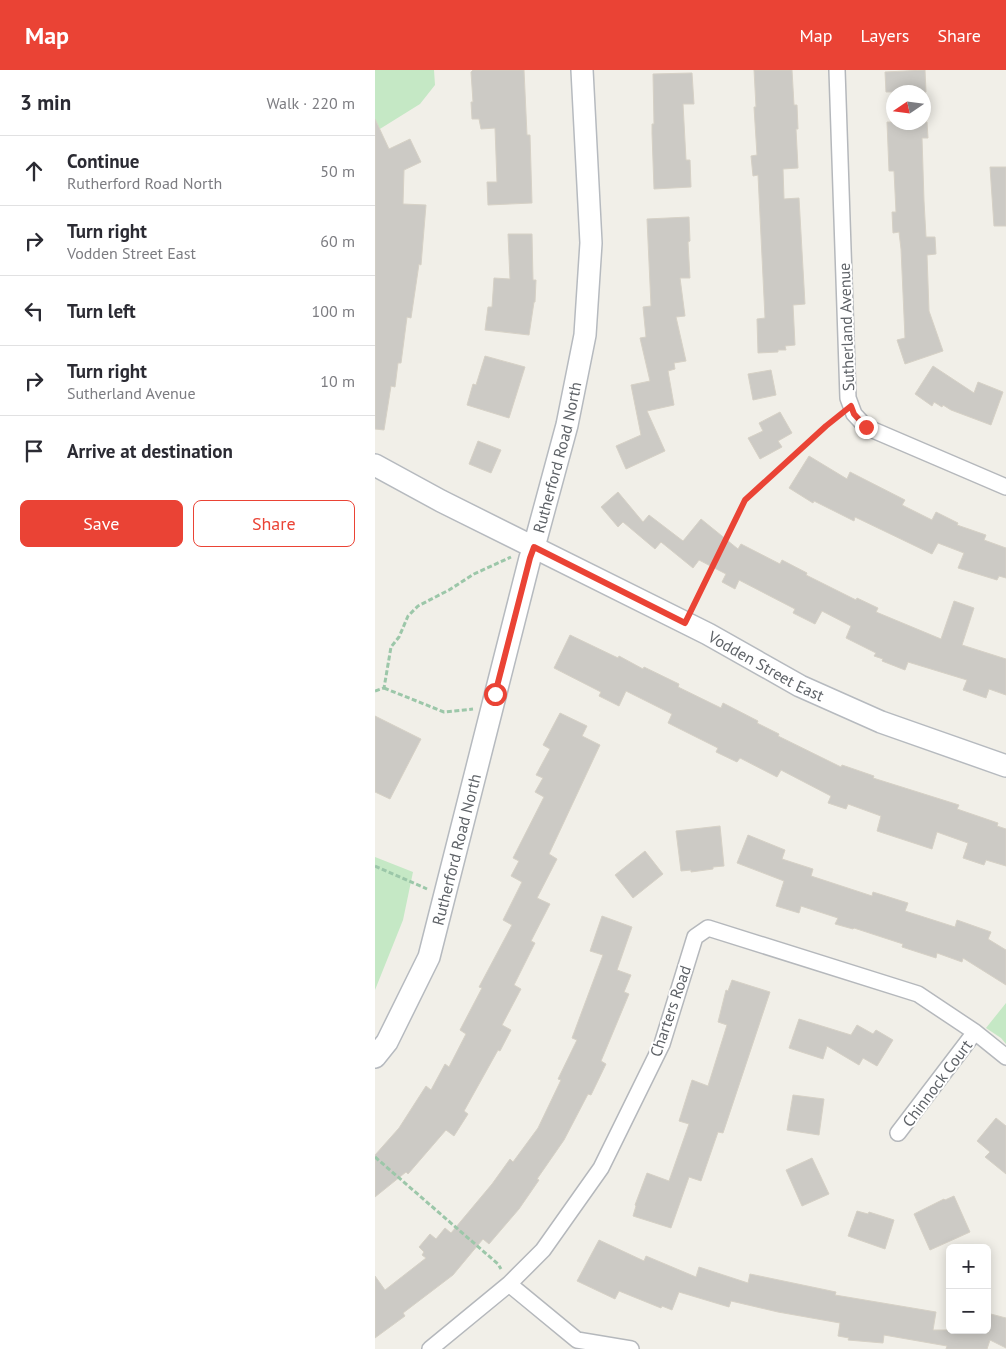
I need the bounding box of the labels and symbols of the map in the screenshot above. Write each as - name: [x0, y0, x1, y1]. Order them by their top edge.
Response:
- north arrow: [886, 85, 931, 130]
- street label: Sutherland Avenue: [834, 262, 858, 392]
- street label: Rutherford Road North: [528, 380, 585, 535]
- route end: [855, 416, 878, 439]
- street label: Vodden Street East: [704, 626, 828, 706]
- route start: [484, 683, 507, 706]
- street label: Rutherford Road North: [427, 772, 485, 927]
- street label: Charters Road: [645, 963, 695, 1059]
- street label: Chinnock Court: [898, 1035, 977, 1131]

